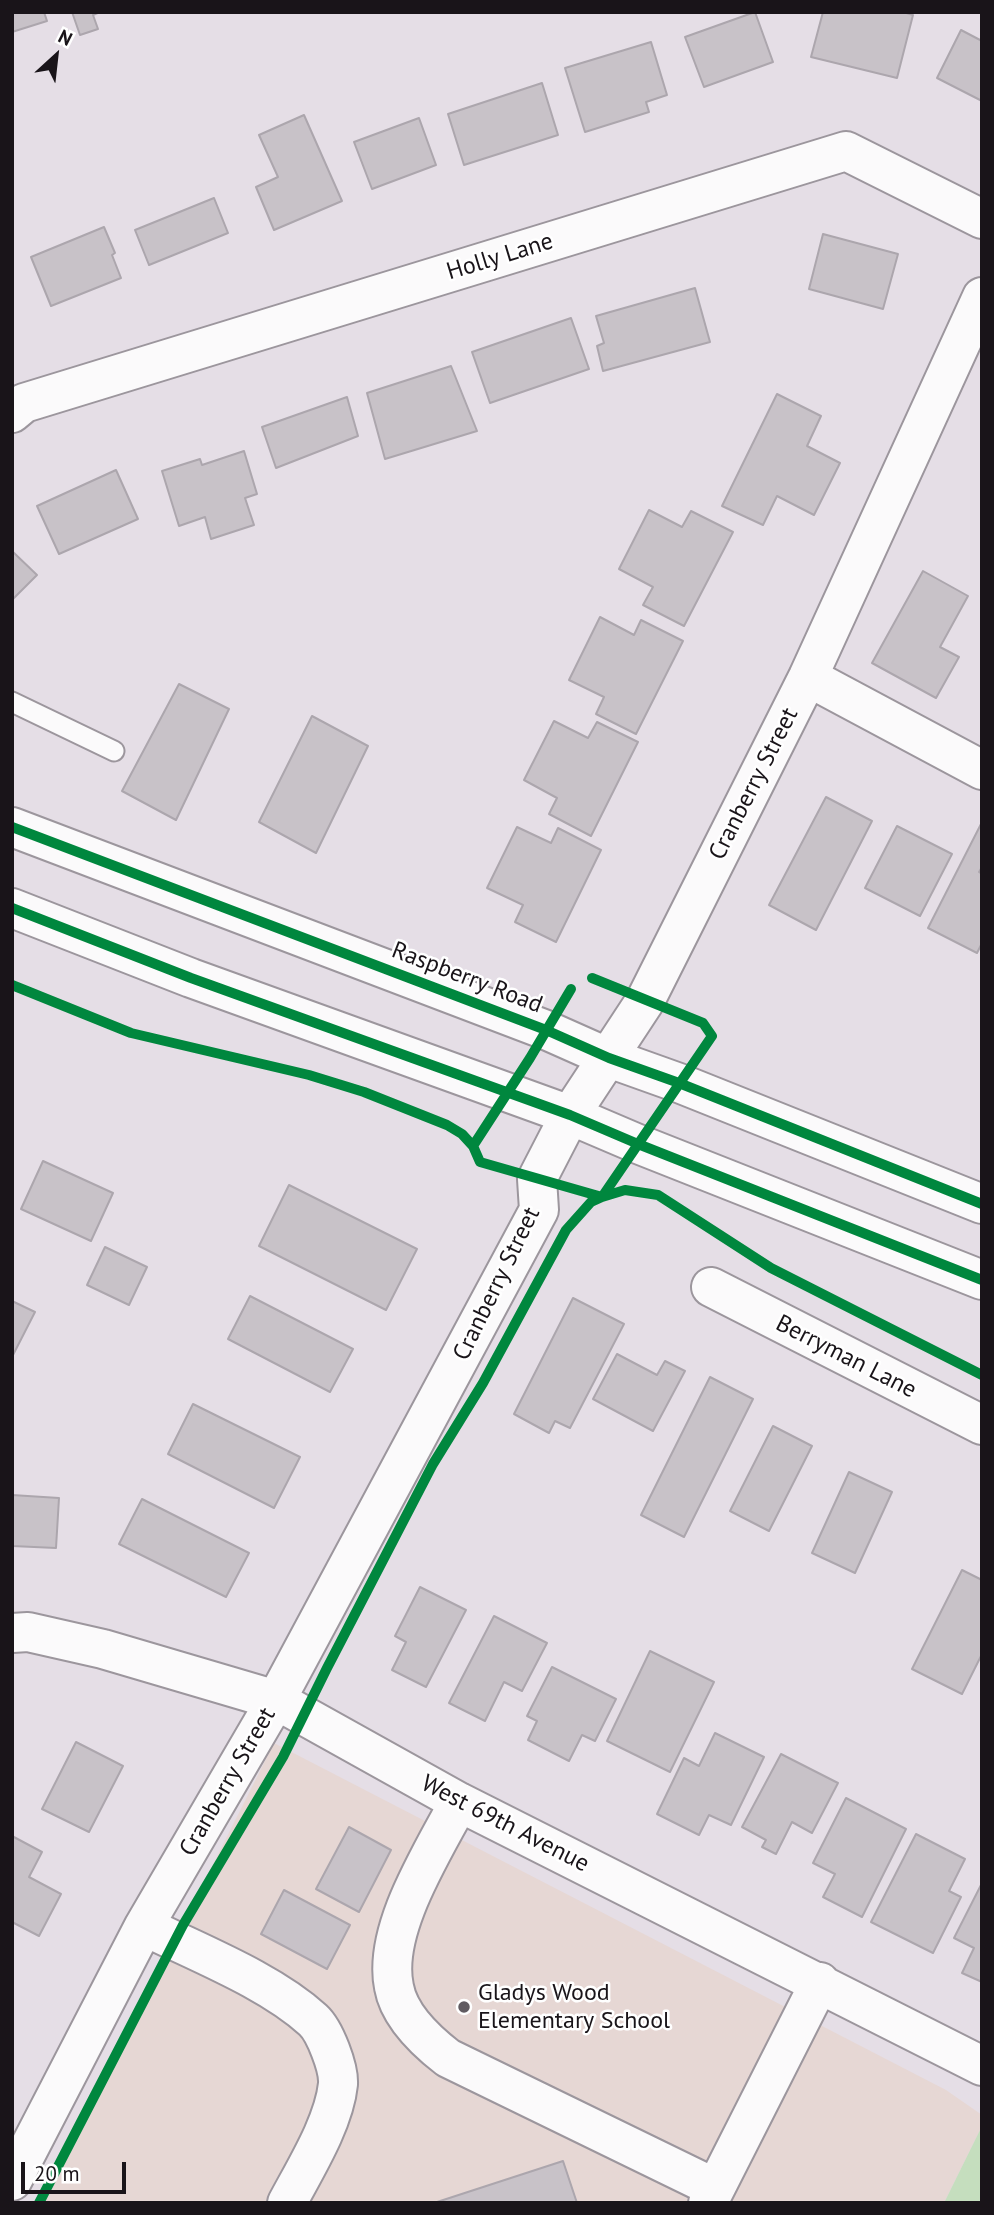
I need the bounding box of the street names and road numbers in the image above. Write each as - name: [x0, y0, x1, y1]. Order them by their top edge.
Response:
- street label: Holly Lane: [443, 227, 557, 287]
- street label: Cranberry Street: [703, 703, 805, 865]
- street label: Raspberry Road: [388, 936, 546, 1020]
- street label: Cranberry Street: [447, 1203, 547, 1365]
- street label: Berryman Lane: [771, 1309, 921, 1405]
- street label: Cranberry Street: [174, 1703, 282, 1861]
- street label: West 69th Avenue: [416, 1769, 594, 1879]

